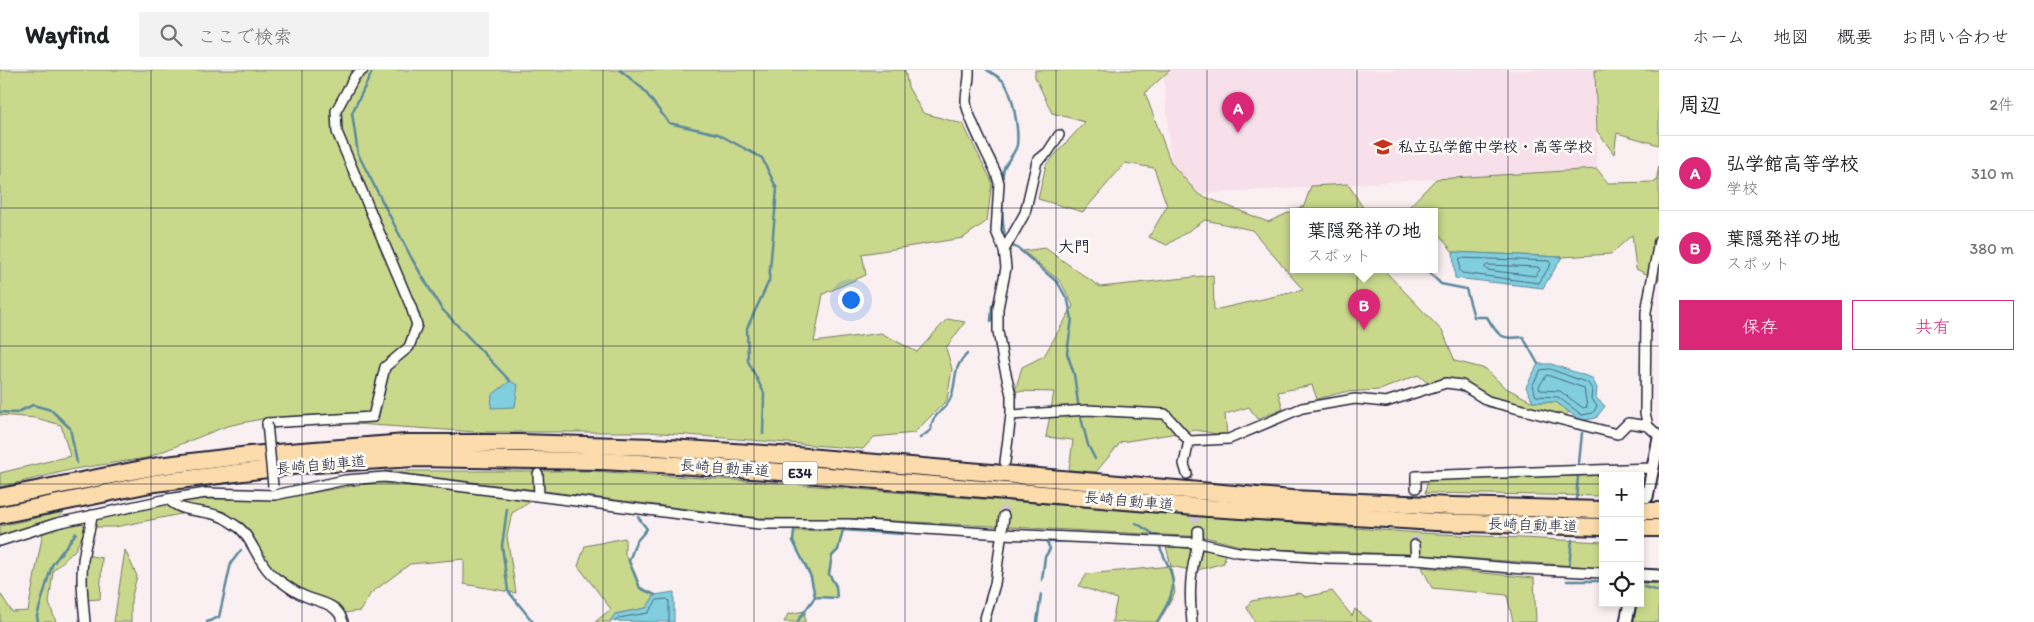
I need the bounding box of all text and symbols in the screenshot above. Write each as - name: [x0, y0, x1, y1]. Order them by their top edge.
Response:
- search box: [139, 12, 489, 57]
- text: Wayfind: [25, 20, 109, 49]
- icon: search: [157, 21, 185, 49]
- text: ここで検索: [197, 25, 292, 48]
- text: ホーム: [1692, 26, 1745, 48]
- text: 地図: [1773, 26, 1809, 48]
- text: 概要: [1837, 26, 1873, 48]
- text: お問い合わせ: [1901, 26, 2009, 48]
- pin: A: [1222, 92, 1254, 133]
- text: 周辺: [1679, 92, 1721, 117]
- text: 2件: [1990, 95, 2014, 114]
- school or university icon: 私立弘学館中学校・高等学校: [1372, 136, 1394, 158]
- place label: 私立弘学館中学校・高等学校: [1398, 138, 1593, 156]
- text: 弘学館高等学校: [1726, 152, 1859, 175]
- text: A: [1690, 164, 1700, 183]
- text: 310 m: [1971, 164, 2014, 183]
- text: 学校: [1726, 179, 1758, 198]
- popup: [1290, 208, 1438, 273]
- text: 葉隠発祥の地: [1307, 219, 1421, 242]
- text: 葉隠発祥の地: [1726, 227, 1840, 250]
- district label: 大門: [1058, 237, 1090, 256]
- text: B: [1690, 239, 1700, 258]
- text: 380 m: [1970, 239, 2014, 258]
- text: スポット: [1307, 246, 1371, 265]
- text: スポット: [1726, 254, 1790, 273]
- your location: [838, 287, 864, 313]
- pin: B: [1348, 289, 1380, 330]
- button: 保存: [1679, 300, 1842, 350]
- button: 共有: [1852, 300, 2014, 350]
- street label: 長崎自動車道: [275, 452, 367, 478]
- street label: 長崎自動車道: [679, 456, 771, 480]
- road number: E34: [782, 462, 818, 484]
- map controls: [1599, 472, 1644, 607]
- button: +: [1599, 472, 1644, 517]
- street label: 長崎自動車道: [1083, 488, 1175, 514]
- street label: 長崎自動車道: [1488, 514, 1578, 536]
- button: −: [1599, 517, 1644, 562]
- button: locate: [1599, 562, 1644, 607]

